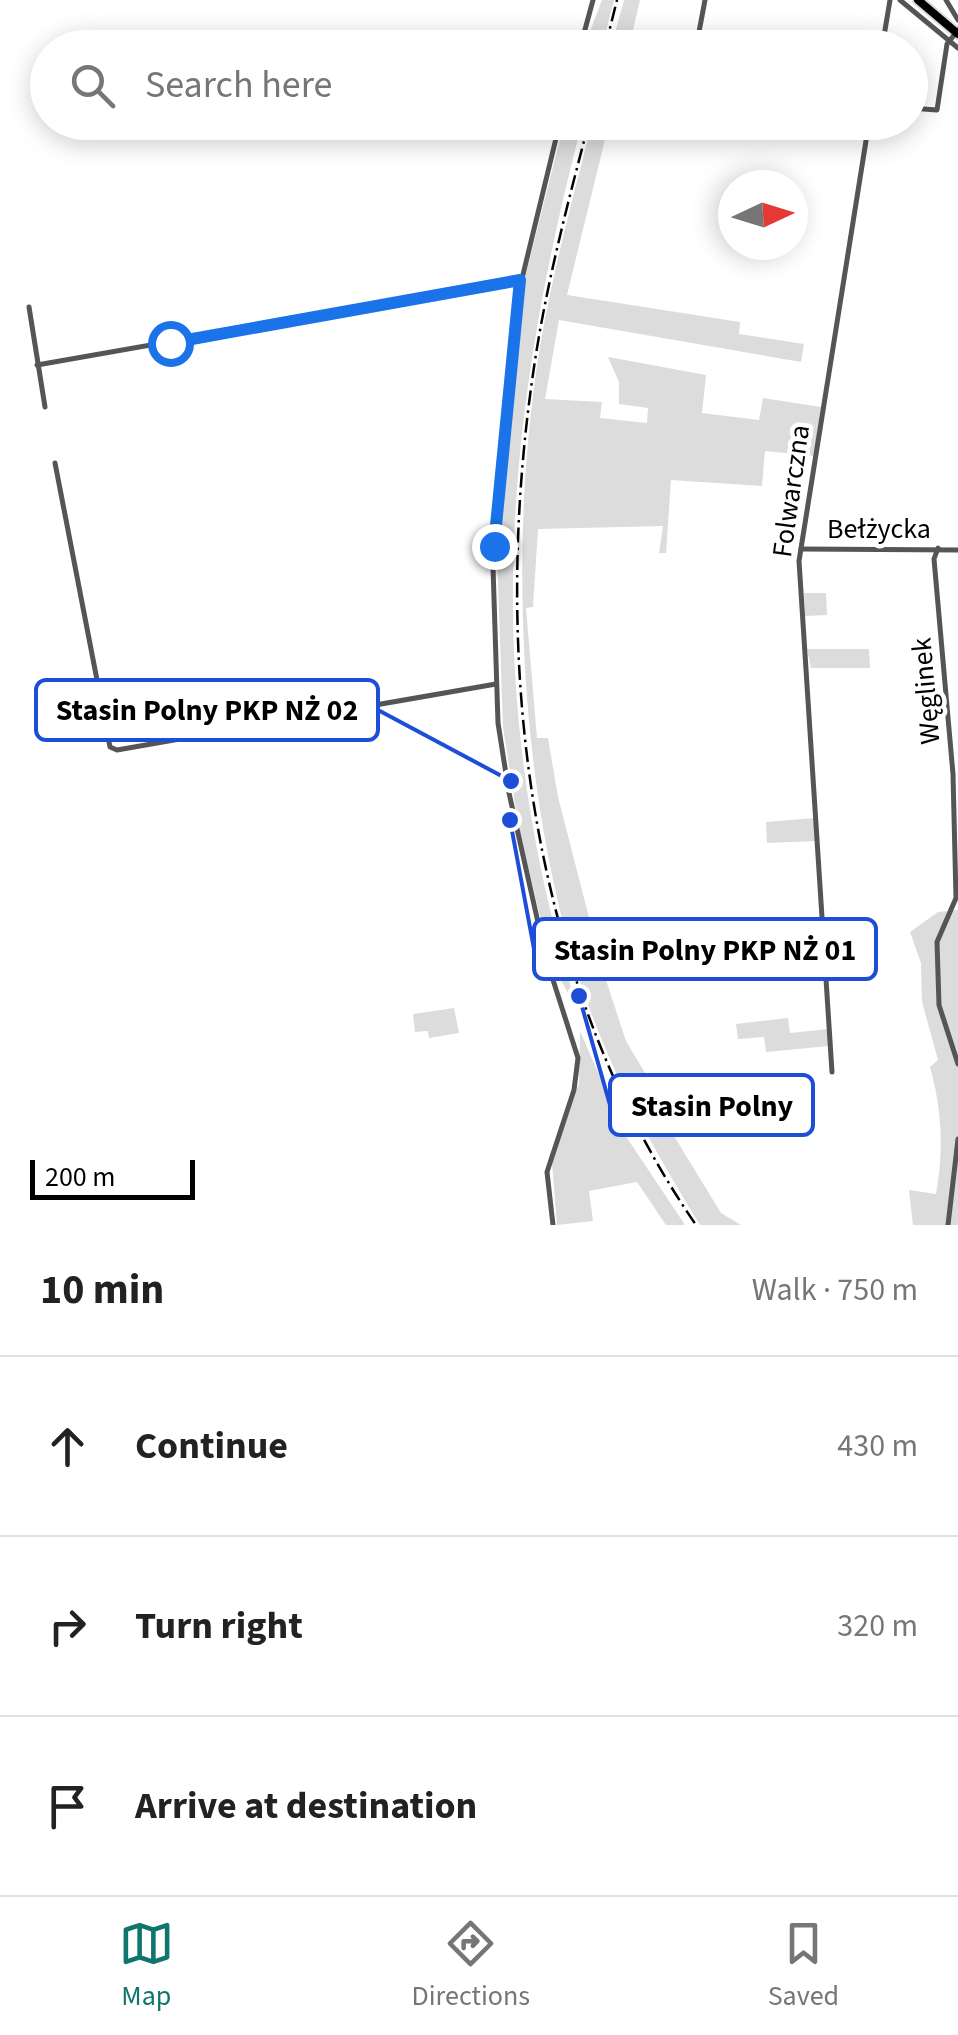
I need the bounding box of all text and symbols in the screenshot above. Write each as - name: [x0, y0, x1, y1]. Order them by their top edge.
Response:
- search box: [30, 30, 928, 140]
- icon: search: [65, 58, 120, 113]
- text: Search here: [145, 58, 332, 112]
- north arrow: [718, 170, 808, 260]
- route start: [148, 321, 194, 367]
- street label: Folwarczna: [762, 422, 820, 560]
- street label: Bełżycka: [827, 509, 931, 549]
- route end: [472, 524, 518, 570]
- street label: Węglinek: [901, 636, 951, 746]
- callout: Stasin Polny PKP NŻ 02: [36, 680, 378, 740]
- text: Stasin Polny PKP NŻ 02: [56, 689, 358, 732]
- callout: Stasin Polny PKP NŻ 01: [534, 919, 876, 979]
- text: Stasin Polny PKP NŻ 01: [554, 929, 856, 972]
- callout: Stasin Polny: [610, 1075, 813, 1135]
- text: Stasin Polny: [631, 1085, 794, 1128]
- scale bar: [30, 1155, 195, 1200]
- text: 200 m: [45, 1157, 116, 1197]
- text: 10 min: [40, 1260, 164, 1320]
- text: Walk · 750 m: [752, 1267, 918, 1313]
- icon: ahead: [40, 1419, 95, 1474]
- text: Continue: [135, 1419, 288, 1473]
- text: 430 m: [837, 1423, 918, 1469]
- icon: right: [40, 1599, 95, 1654]
- text: Turn right: [135, 1599, 303, 1653]
- text: 320 m: [837, 1603, 918, 1649]
- icon: arrive: [40, 1779, 95, 1834]
- text: Arrive at destination: [135, 1779, 477, 1833]
- tab: Map: [119, 1916, 174, 2016]
- tab: Directions: [412, 1916, 530, 2016]
- tab: Saved: [768, 1916, 839, 2016]

